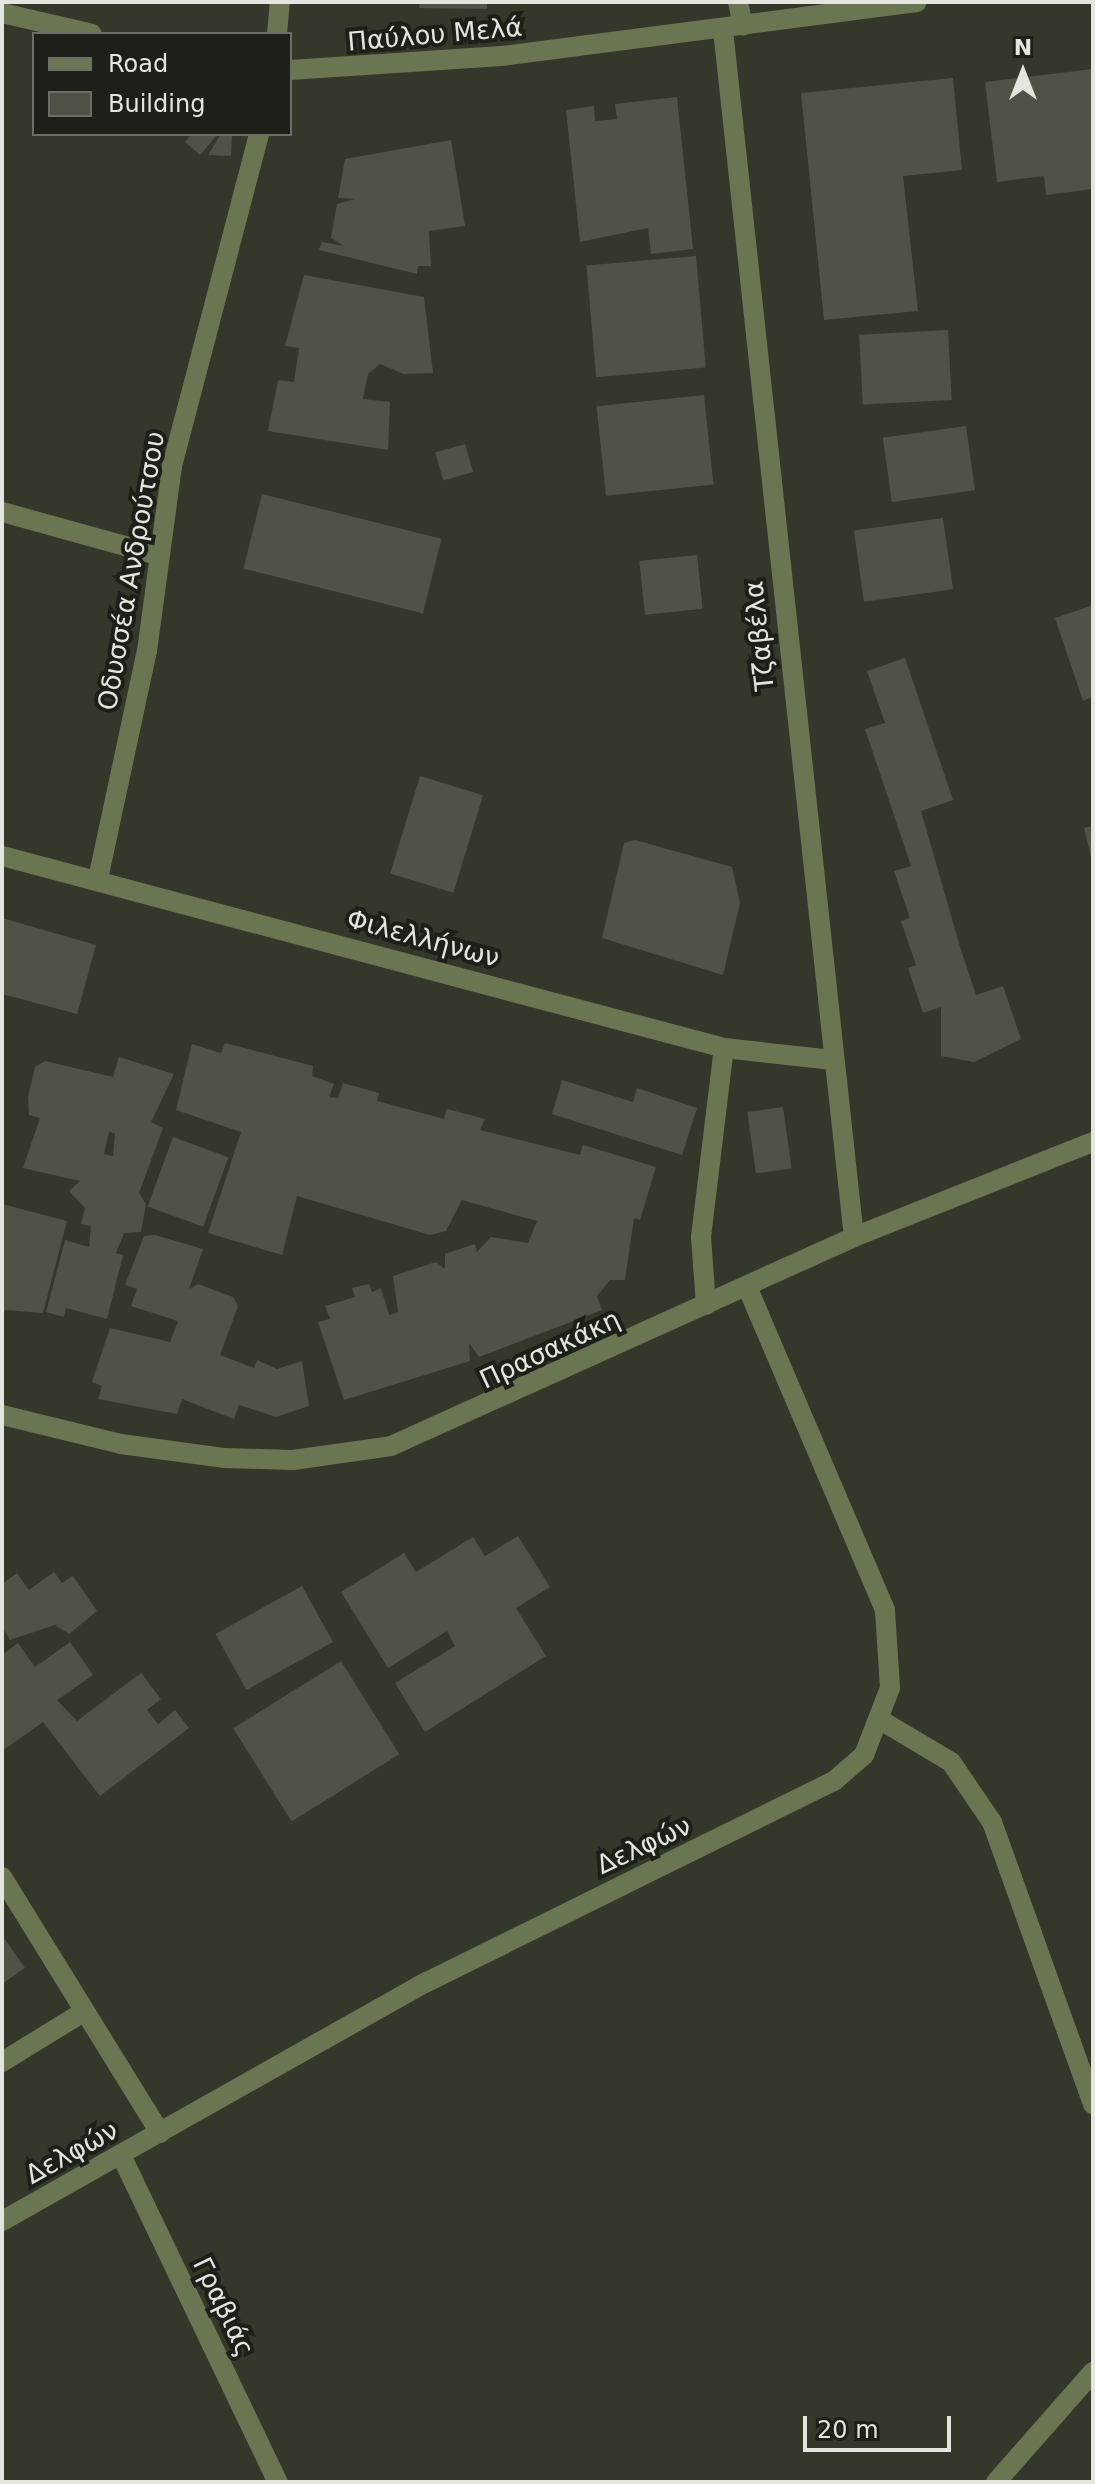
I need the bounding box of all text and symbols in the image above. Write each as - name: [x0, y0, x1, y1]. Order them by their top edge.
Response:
- street label: Παύλου Μελά: [346, 12, 524, 58]
- legend: [32, 32, 292, 136]
- north arrow: [983, 32, 1063, 112]
- text: N: [1014, 35, 1032, 60]
- text: Road: [108, 50, 168, 78]
- text: Building: [108, 90, 205, 118]
- street label: Οδυσσέα Ανδρούτσου: [92, 429, 172, 713]
- street label: Τζαβέλα: [739, 580, 781, 692]
- street label: Φιλελλήνων: [343, 904, 503, 974]
- street label: Πρασακάκη: [475, 1304, 625, 1396]
- street label: Δελφών: [592, 1811, 696, 1881]
- street label: Δελφών: [20, 2115, 124, 2191]
- street label: Γραβιάς: [186, 2253, 260, 2361]
- scale bar: [807, 2400, 955, 2450]
- text: 20 m: [817, 2416, 879, 2444]

